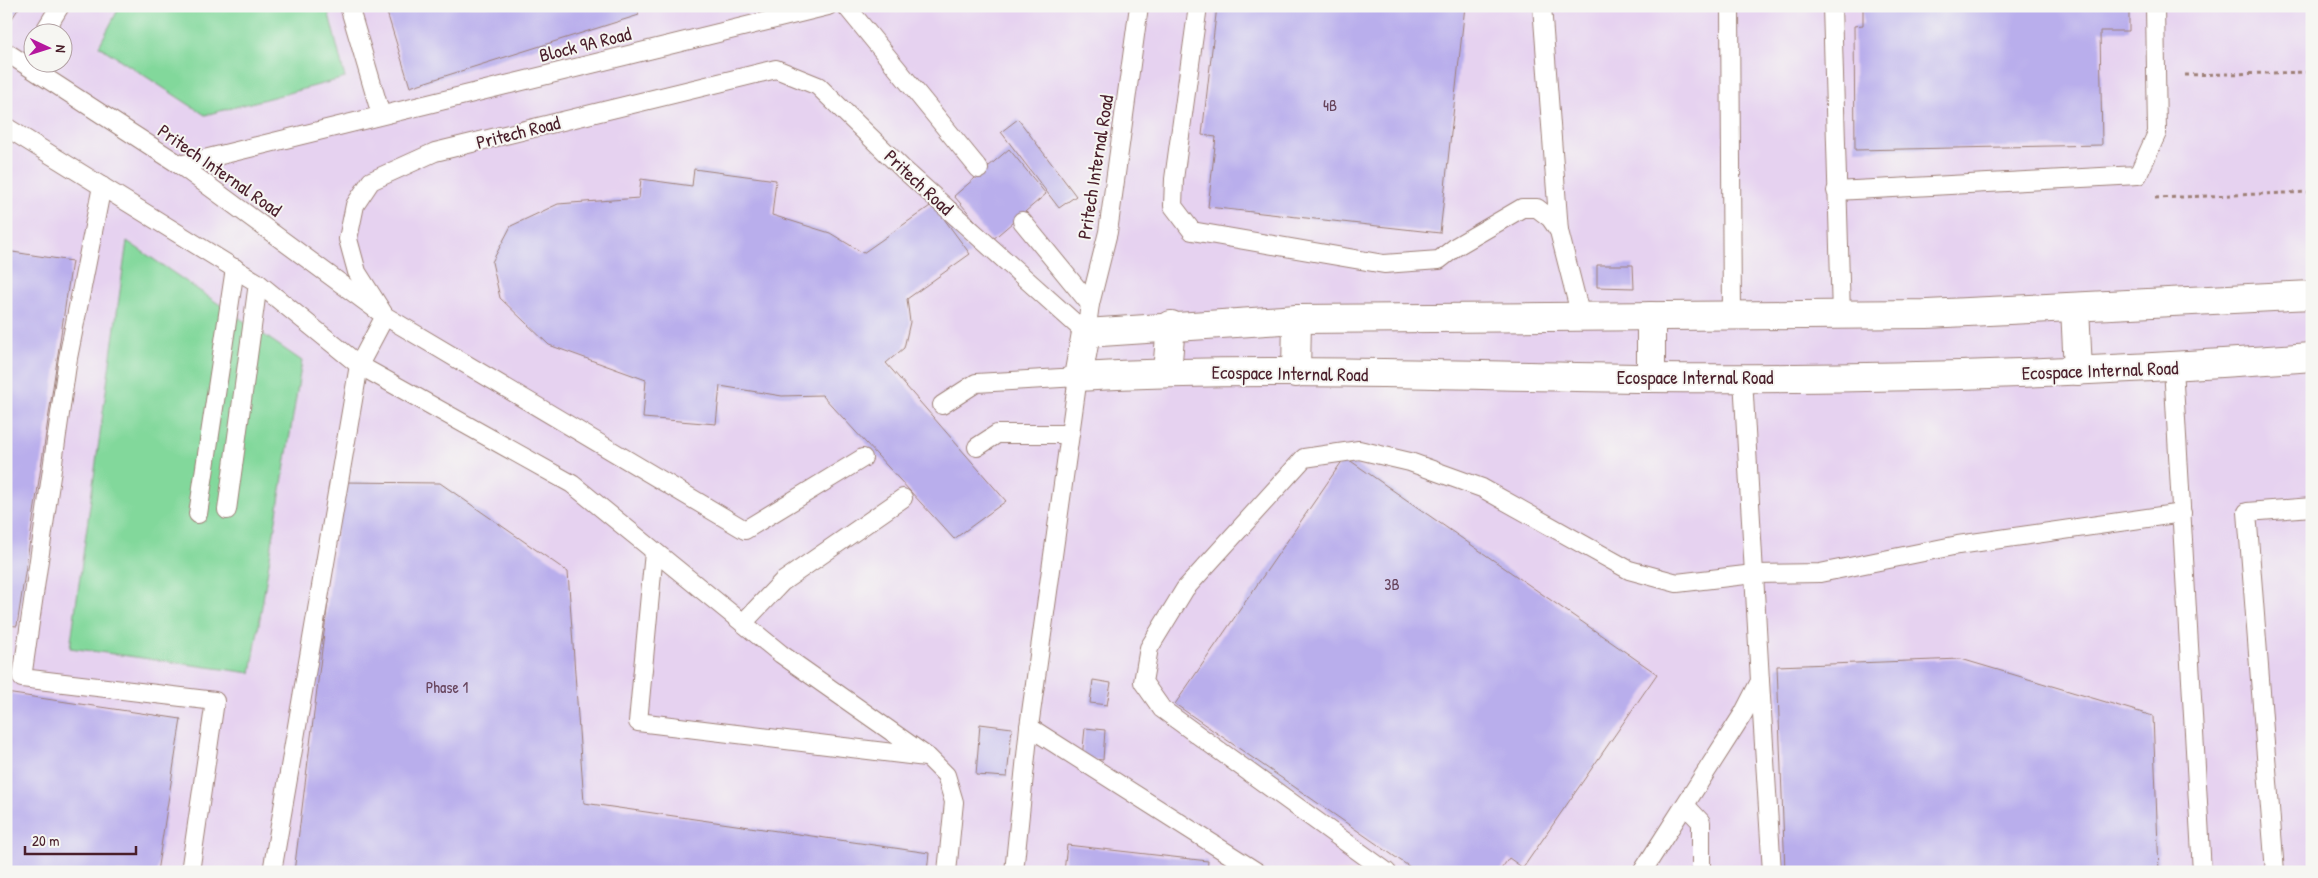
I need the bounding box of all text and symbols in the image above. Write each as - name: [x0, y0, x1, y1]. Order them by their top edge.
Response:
- street label: Block 9A Road: [536, 20, 634, 68]
- north arrow: [22, 22, 72, 72]
- text: N: [52, 45, 71, 54]
- street label: Pritech Internal Road: [1071, 92, 1119, 241]
- house number: 4B: [1323, 94, 1337, 116]
- street label: Pritech Road: [473, 109, 563, 155]
- street label: Pritech Internal Road: [153, 118, 288, 223]
- street label: Pritech Road: [879, 143, 960, 221]
- street label: Ecospace Internal Road: [2021, 354, 2179, 386]
- street label: Ecospace Internal Road: [1211, 359, 1369, 387]
- street label: Ecospace Internal Road: [1617, 364, 1774, 390]
- house number: 3B: [1384, 573, 1400, 595]
- house number: Phase 1: [426, 676, 469, 698]
- scale bar: [25, 823, 136, 855]
- text: 20 m: [32, 830, 59, 851]

